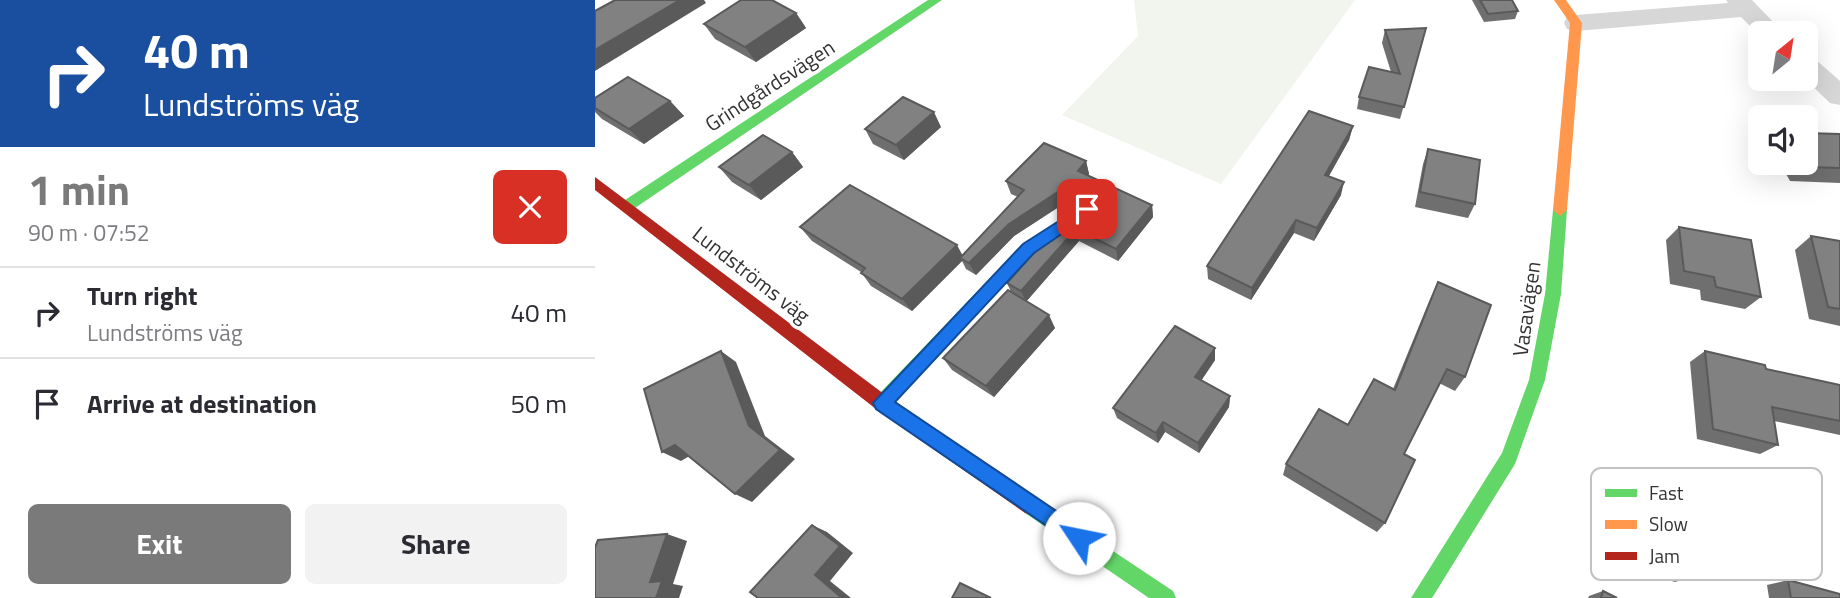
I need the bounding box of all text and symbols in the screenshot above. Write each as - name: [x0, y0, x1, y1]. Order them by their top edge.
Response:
- text: 40 m: [143, 12, 250, 87]
- north arrow: [1748, 21, 1818, 91]
- map controls: [1748, 21, 1818, 175]
- icon: right: [28, 28, 119, 119]
- street label: Grindgårdsvägen: [698, 31, 841, 139]
- text: Lundströms väg: [143, 80, 359, 128]
- button: sound: [1748, 105, 1818, 175]
- text: 1 min: [28, 157, 130, 221]
- button: close: [493, 170, 567, 244]
- pin: [1057, 179, 1117, 239]
- icon: arrive: [1068, 190, 1106, 228]
- text: 90 m · 07:52: [28, 215, 150, 250]
- street label: Lundströms väg: [686, 218, 818, 331]
- street label: Vasavägen: [1504, 259, 1548, 358]
- text: Turn right: [87, 276, 198, 315]
- text: 40 m: [510, 293, 567, 332]
- icon: right: [28, 294, 66, 332]
- text: Lundströms väg: [87, 315, 242, 350]
- text: Arrive at destination: [87, 384, 317, 423]
- text: 50 m: [510, 384, 567, 423]
- icon: arrive: [28, 385, 66, 423]
- legend: [1591, 468, 1822, 580]
- text: Fast: [1649, 478, 1684, 507]
- position arrow: [1042, 501, 1116, 575]
- button: Exit: [28, 504, 291, 584]
- button: Share: [305, 504, 567, 584]
- text: Slow: [1649, 509, 1688, 538]
- text: Jam: [1649, 541, 1680, 570]

